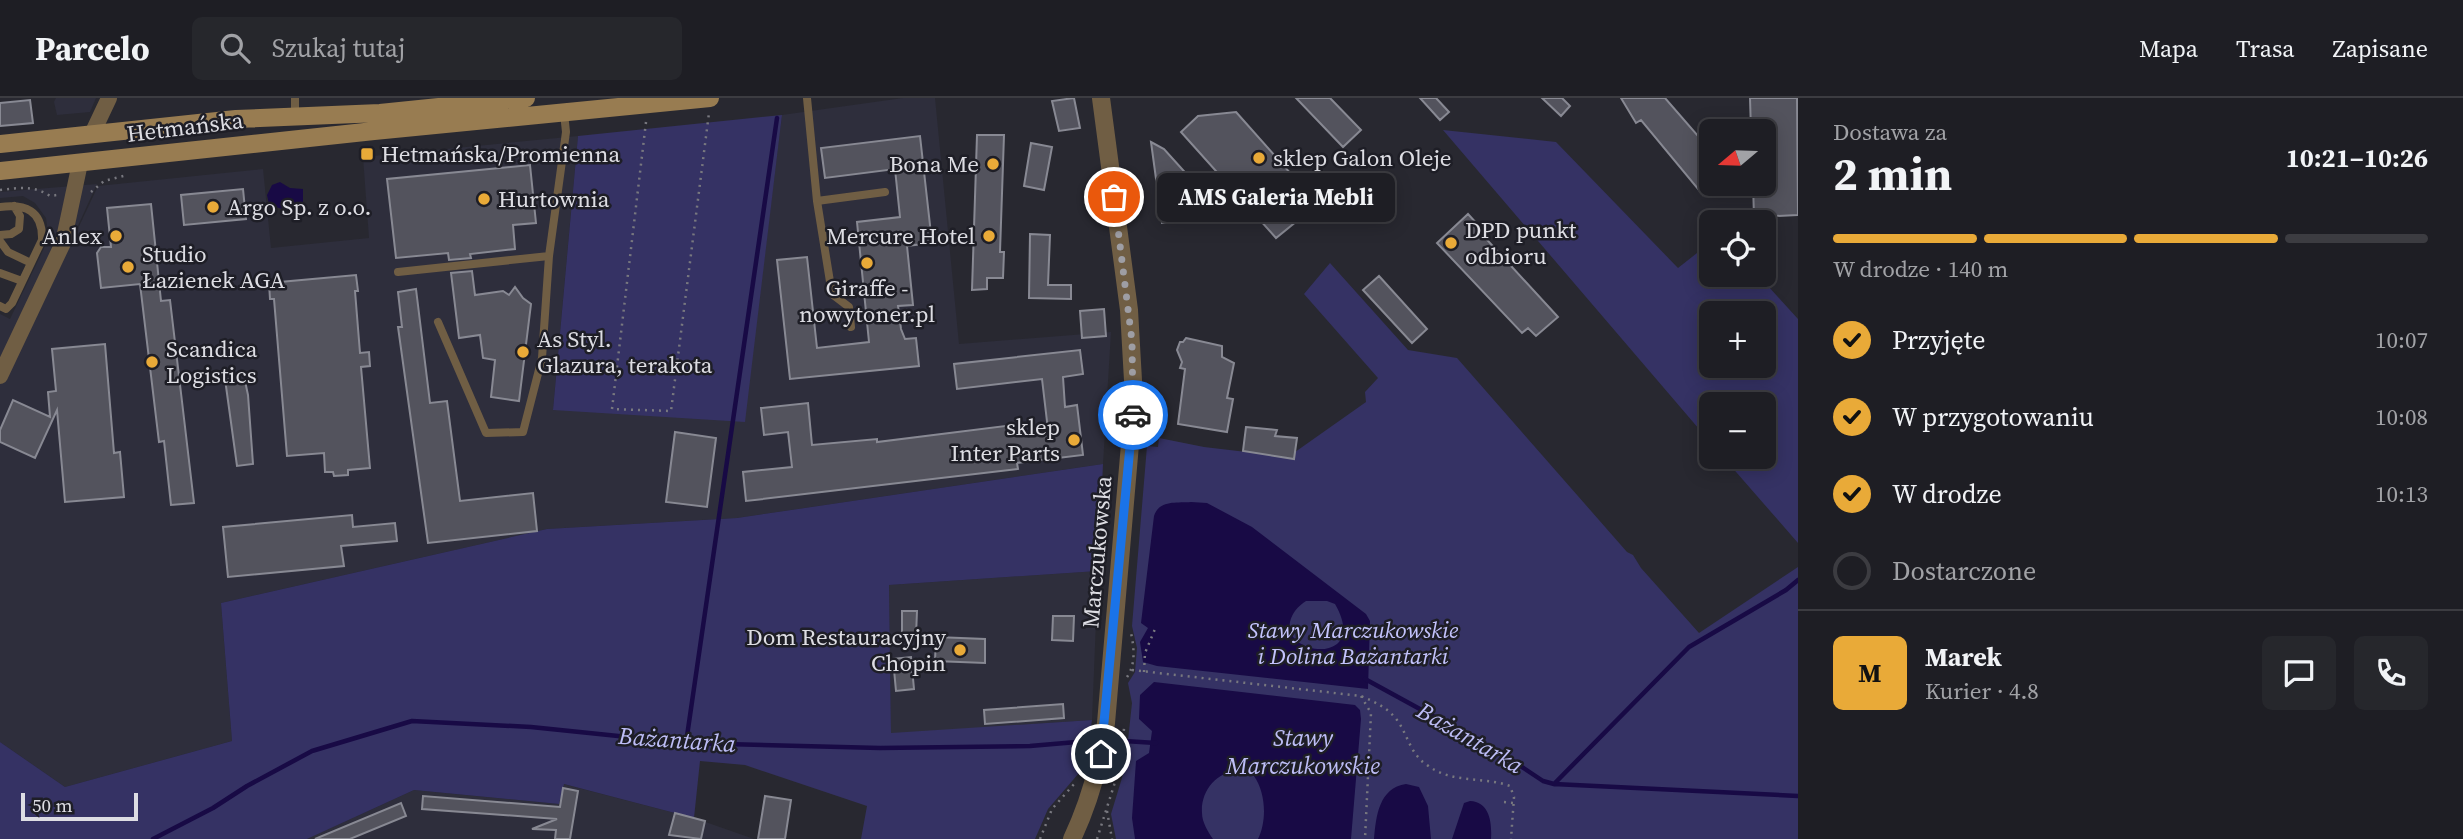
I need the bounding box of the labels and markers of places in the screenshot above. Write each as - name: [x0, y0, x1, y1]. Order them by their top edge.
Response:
- place label: Hetmańska/Promienna: [381, 138, 620, 170]
- place label: sklep Galon Oleje: [1273, 142, 1452, 174]
- marker: Hetmańska/Promienna: [359, 146, 375, 162]
- place label: Bona Me: [889, 148, 979, 180]
- marker: sklep Galon Oleje: [1251, 150, 1267, 166]
- marker: Bona Me: [985, 156, 1001, 172]
- pin: [1084, 167, 1144, 227]
- callout: AMS Galeria Mebli: [1156, 172, 1394, 222]
- place label: Hurtownia: [498, 183, 610, 215]
- place label: Argo Sp. z o.o.: [227, 191, 372, 223]
- marker: Hurtownia: [476, 191, 492, 207]
- marker: Argo Sp. z o.o.: [205, 199, 221, 215]
- place label: DPD punkt odbioru: [1465, 214, 1577, 272]
- place label: Anlex: [42, 220, 102, 252]
- place label: Mercure Hotel: [826, 220, 975, 252]
- marker: Anlex: [108, 228, 124, 244]
- marker: Mercure Hotel: [981, 228, 997, 244]
- marker: DPD punkt odbioru: [1443, 235, 1459, 251]
- place label: Studio Łazienek AGA: [142, 238, 286, 296]
- marker: Giraffe - nowytoner.pl: [859, 255, 875, 271]
- marker: Studio Łazienek AGA: [120, 259, 136, 275]
- place label: Giraffe - nowytoner.pl: [799, 272, 935, 330]
- place label: As Styl. Glazura, terakota: [537, 323, 713, 381]
- place label: Scandica Logistics: [166, 333, 258, 391]
- marker: As Styl. Glazura, terakota: [515, 344, 531, 360]
- marker: Scandica Logistics: [144, 354, 160, 370]
- place label: sklep Inter Parts: [951, 411, 1060, 469]
- marker: sklep Inter Parts: [1066, 432, 1082, 448]
- place label: Dom Restauracyjny Chopin: [746, 621, 946, 679]
- marker: Dom Restauracyjny Chopin: [952, 642, 968, 658]
- pin: [1071, 724, 1131, 784]

